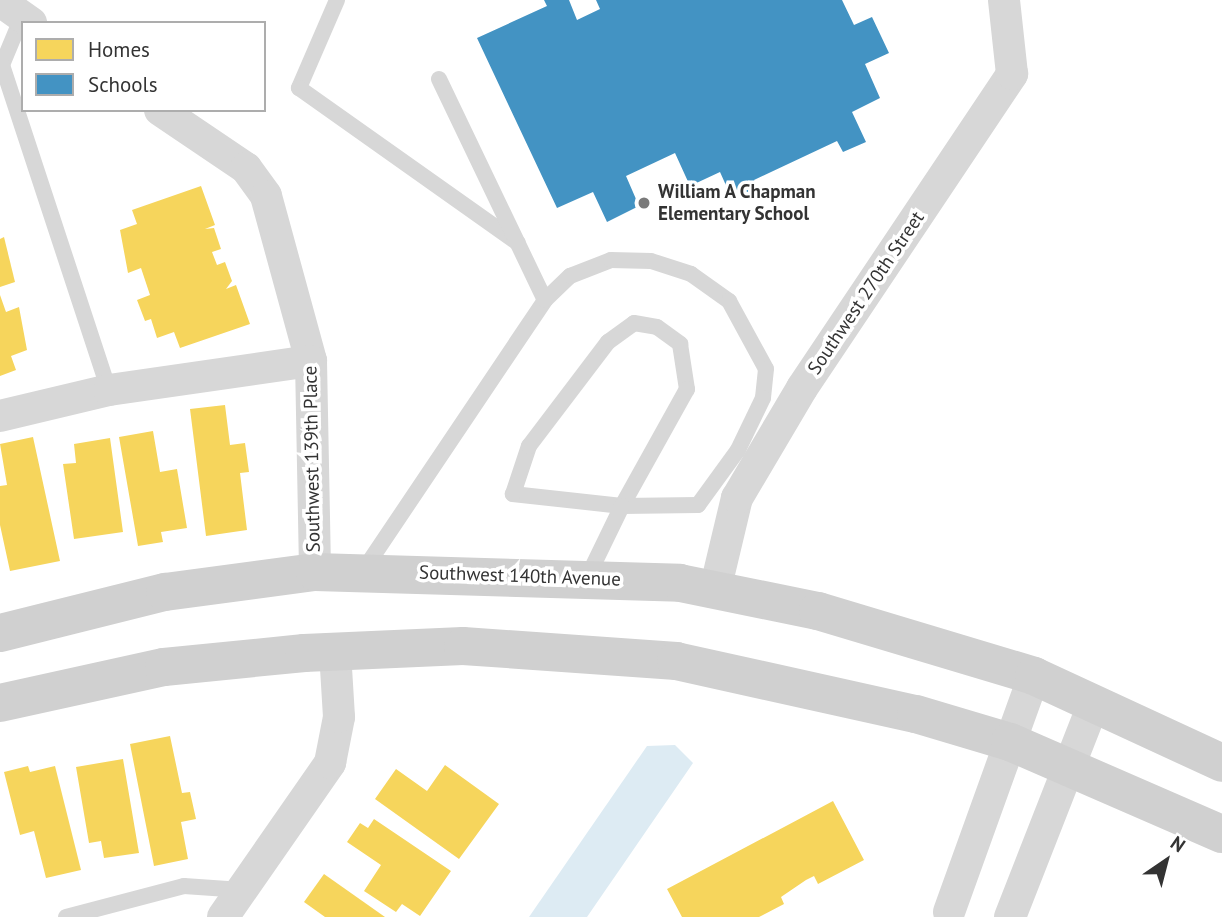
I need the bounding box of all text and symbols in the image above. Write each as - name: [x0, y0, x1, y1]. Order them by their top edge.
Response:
- legend: [21, 21, 266, 112]
- text: Homes: [88, 36, 150, 63]
- text: Schools: [88, 71, 158, 98]
- place label: William A Chapman Elementary School: [658, 181, 817, 225]
- marker: William A Chapman Elementary School: [636, 195, 652, 211]
- street label: Southwest 270th Street: [803, 207, 929, 379]
- street label: Southwest 139th Place: [299, 366, 325, 552]
- street label: Southwest 140th Avenue: [418, 561, 622, 591]
- north arrow: [1131, 826, 1201, 896]
- text: N: [1166, 830, 1190, 857]

